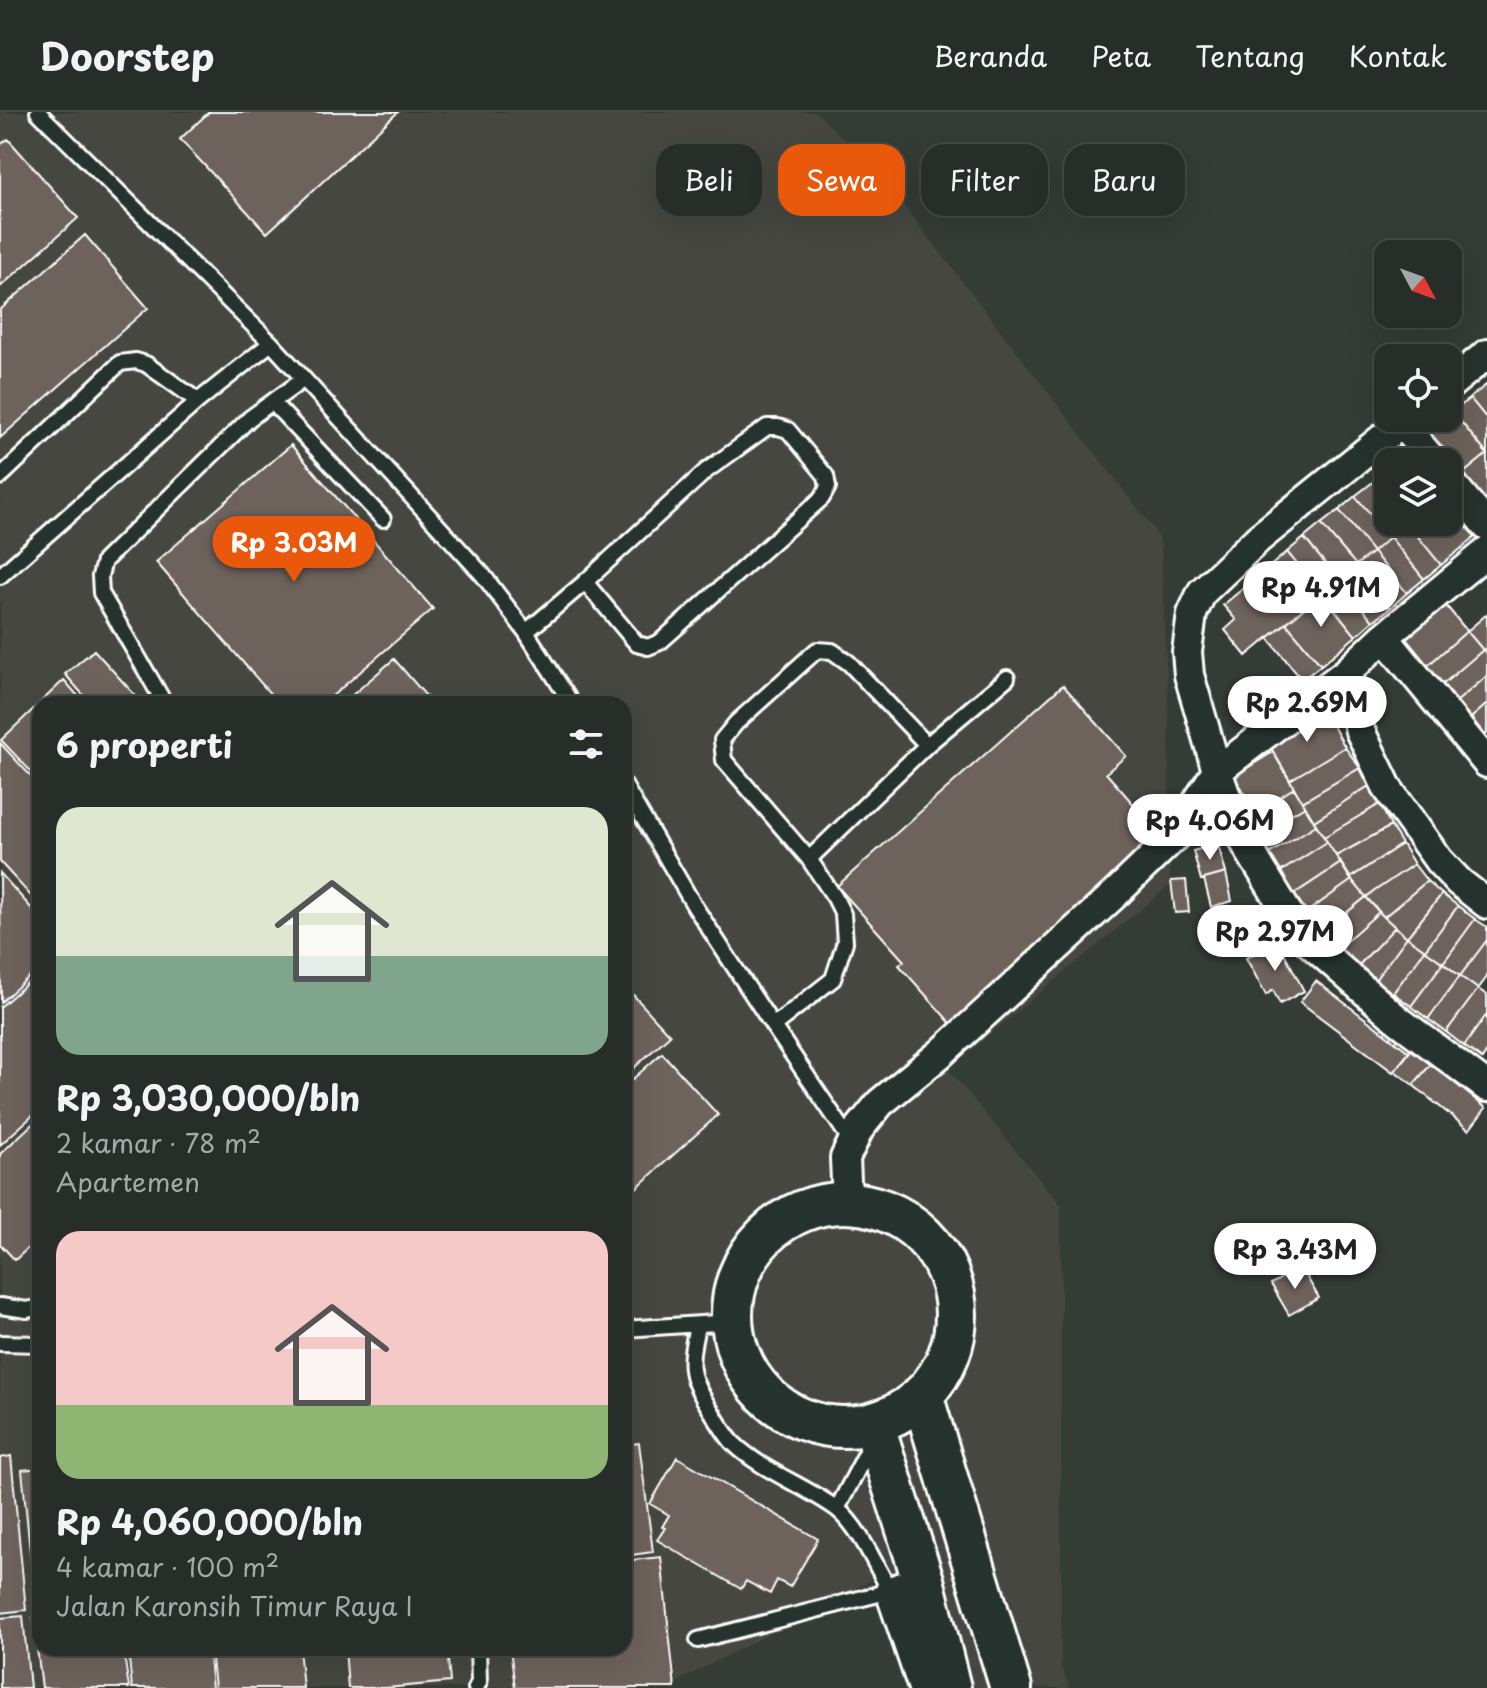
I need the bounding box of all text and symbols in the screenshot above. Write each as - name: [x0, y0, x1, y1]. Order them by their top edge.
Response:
- text: Doorstep: [40, 27, 215, 84]
- text: Beranda: [934, 34, 1047, 77]
- text: Peta: [1091, 34, 1151, 77]
- text: Tentang: [1195, 34, 1305, 77]
- text: Kontak: [1349, 34, 1447, 77]
- chip: Beli: [656, 144, 762, 216]
- chip: Sewa: [778, 144, 905, 216]
- chip: Filter: [921, 144, 1048, 216]
- chip: Baru: [1064, 144, 1185, 216]
- north arrow: [1374, 240, 1462, 328]
- map controls: [1374, 240, 1462, 536]
- button: locate: [1374, 344, 1462, 432]
- button: layers: [1374, 448, 1462, 536]
- pin: Rp 3.03M: [211, 516, 377, 584]
- text: Rp 3.03M: [231, 522, 357, 561]
- pin: Rp 4.91M: [1238, 561, 1404, 629]
- text: Rp 4.91M: [1261, 567, 1381, 606]
- pin: Rp 2.69M: [1224, 676, 1390, 744]
- text: Rp 2.69M: [1246, 682, 1368, 721]
- text: 6 properti: [56, 718, 232, 770]
- icon: filters: [564, 722, 608, 766]
- pin: Rp 4.06M: [1127, 794, 1293, 862]
- text: Rp 4.06M: [1145, 800, 1275, 839]
- icon: home: [260, 859, 404, 1003]
- pin: Rp 2.97M: [1192, 905, 1358, 973]
- text: Rp 2.97M: [1215, 911, 1335, 950]
- text: Rp 3,030,000/bln: [56, 1071, 360, 1123]
- text: 2 kamar · 78 m²: [56, 1123, 261, 1162]
- text: Apartemen: [56, 1162, 200, 1201]
- pin: Rp 3.43M: [1212, 1223, 1378, 1291]
- text: Rp 3.43M: [1232, 1229, 1358, 1268]
- icon: home: [260, 1283, 404, 1427]
- text: Rp 4,060,000/bln: [56, 1495, 363, 1547]
- text: 4 kamar · 100 m²: [56, 1547, 279, 1586]
- text: Jalan Karonsih Timur Raya I: [56, 1586, 413, 1625]

